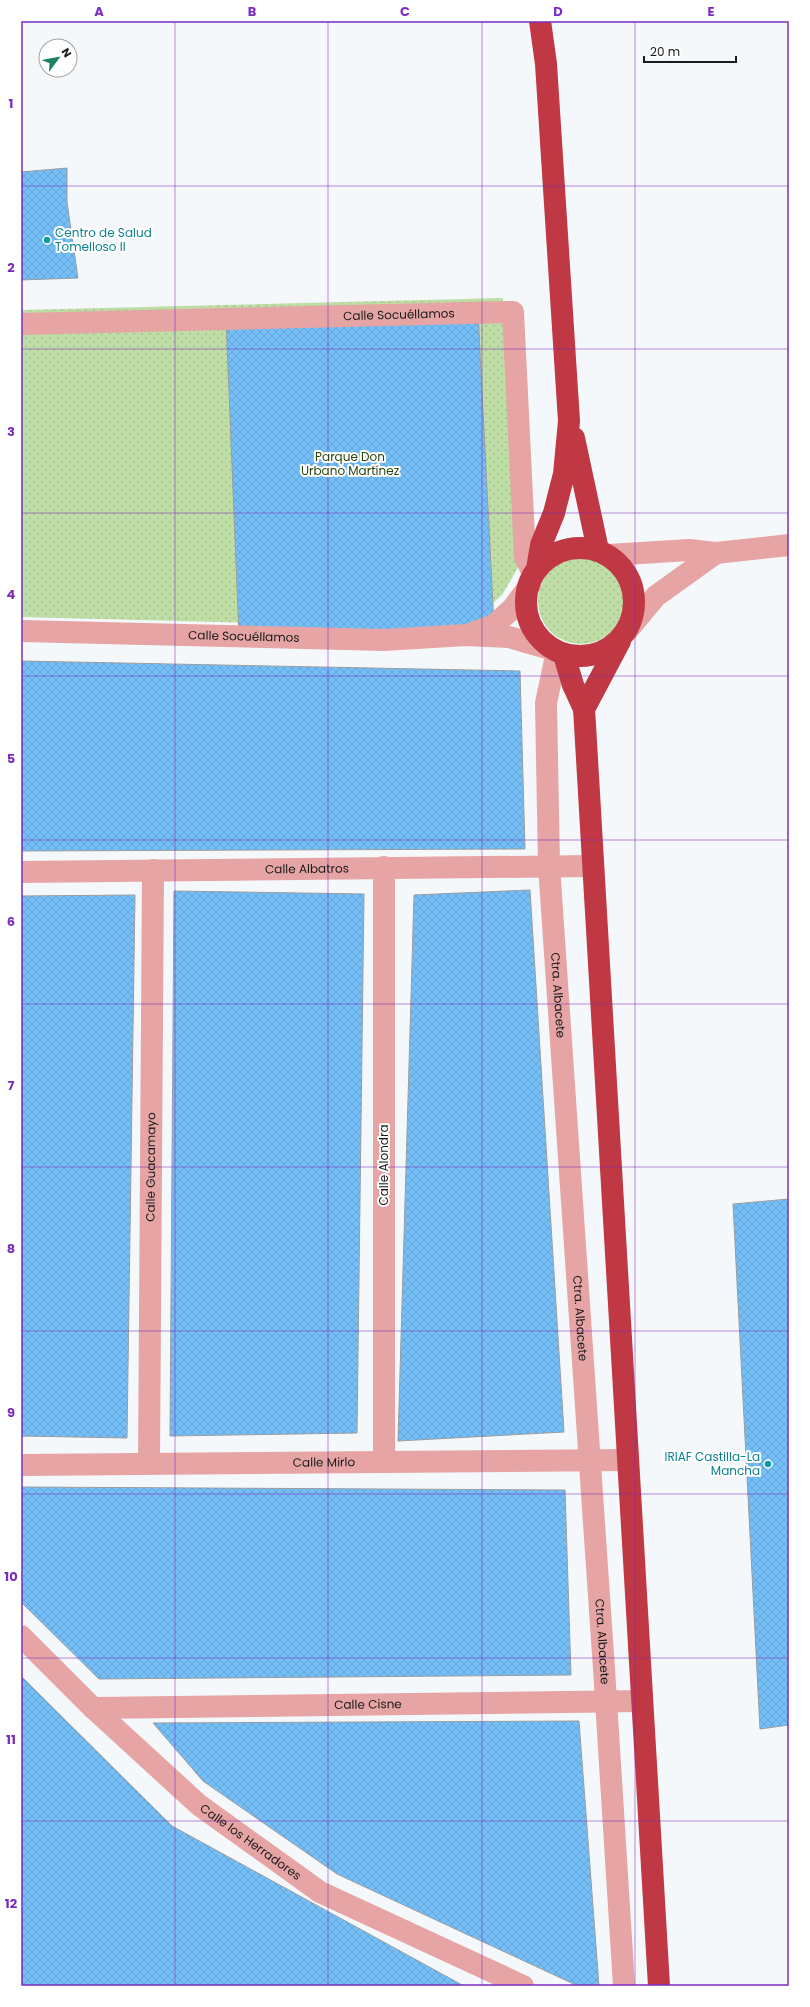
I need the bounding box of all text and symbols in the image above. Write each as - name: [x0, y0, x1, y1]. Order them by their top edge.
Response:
- text: A: [94, 2, 104, 21]
- text: B: [248, 2, 257, 21]
- text: C: [400, 2, 410, 21]
- text: D: [553, 2, 563, 21]
- text: E: [707, 2, 715, 21]
- north arrow: [38, 38, 78, 78]
- scale bar: [644, 38, 736, 64]
- text: 20 m: [650, 43, 680, 60]
- text: N: [58, 45, 75, 60]
- text: 1: [9, 94, 13, 113]
- place label: Centro de Salud Tomelloso II: [55, 224, 152, 255]
- marker: Centro de Salud Tomelloso II: [42, 235, 52, 245]
- text: 2: [7, 258, 15, 277]
- street label: Calle Socuéllamos: [343, 304, 455, 324]
- text: 3: [7, 422, 15, 441]
- park label: Parque Don Urbano Martínez: [301, 448, 399, 479]
- text: 4: [7, 585, 16, 604]
- street label: Calle Socuéllamos: [188, 626, 300, 646]
- text: 5: [7, 749, 15, 768]
- street label: Calle Albatros: [265, 860, 349, 877]
- text: 6: [7, 912, 15, 931]
- street label: Ctra. Albacete: [547, 952, 570, 1039]
- text: 7: [8, 1076, 15, 1095]
- street label: Calle Guacamayo: [142, 1112, 159, 1222]
- street label: Calle Alondra: [375, 1124, 392, 1206]
- text: 8: [7, 1239, 15, 1258]
- street label: Ctra. Albacete: [569, 1275, 592, 1362]
- text: 9: [7, 1403, 15, 1422]
- place label: IRIAF Castilla-La Mancha: [665, 1448, 760, 1479]
- street label: Calle Mirlo: [293, 1453, 356, 1471]
- marker: IRIAF Castilla-La Mancha: [763, 1459, 773, 1469]
- text: 10: [4, 1567, 18, 1586]
- street label: Ctra. Albacete: [591, 1598, 614, 1685]
- street label: Calle Cisne: [334, 1695, 402, 1713]
- text: 11: [6, 1730, 16, 1749]
- street label: Calle los Herradores: [197, 1799, 305, 1884]
- text: 12: [5, 1894, 18, 1913]

